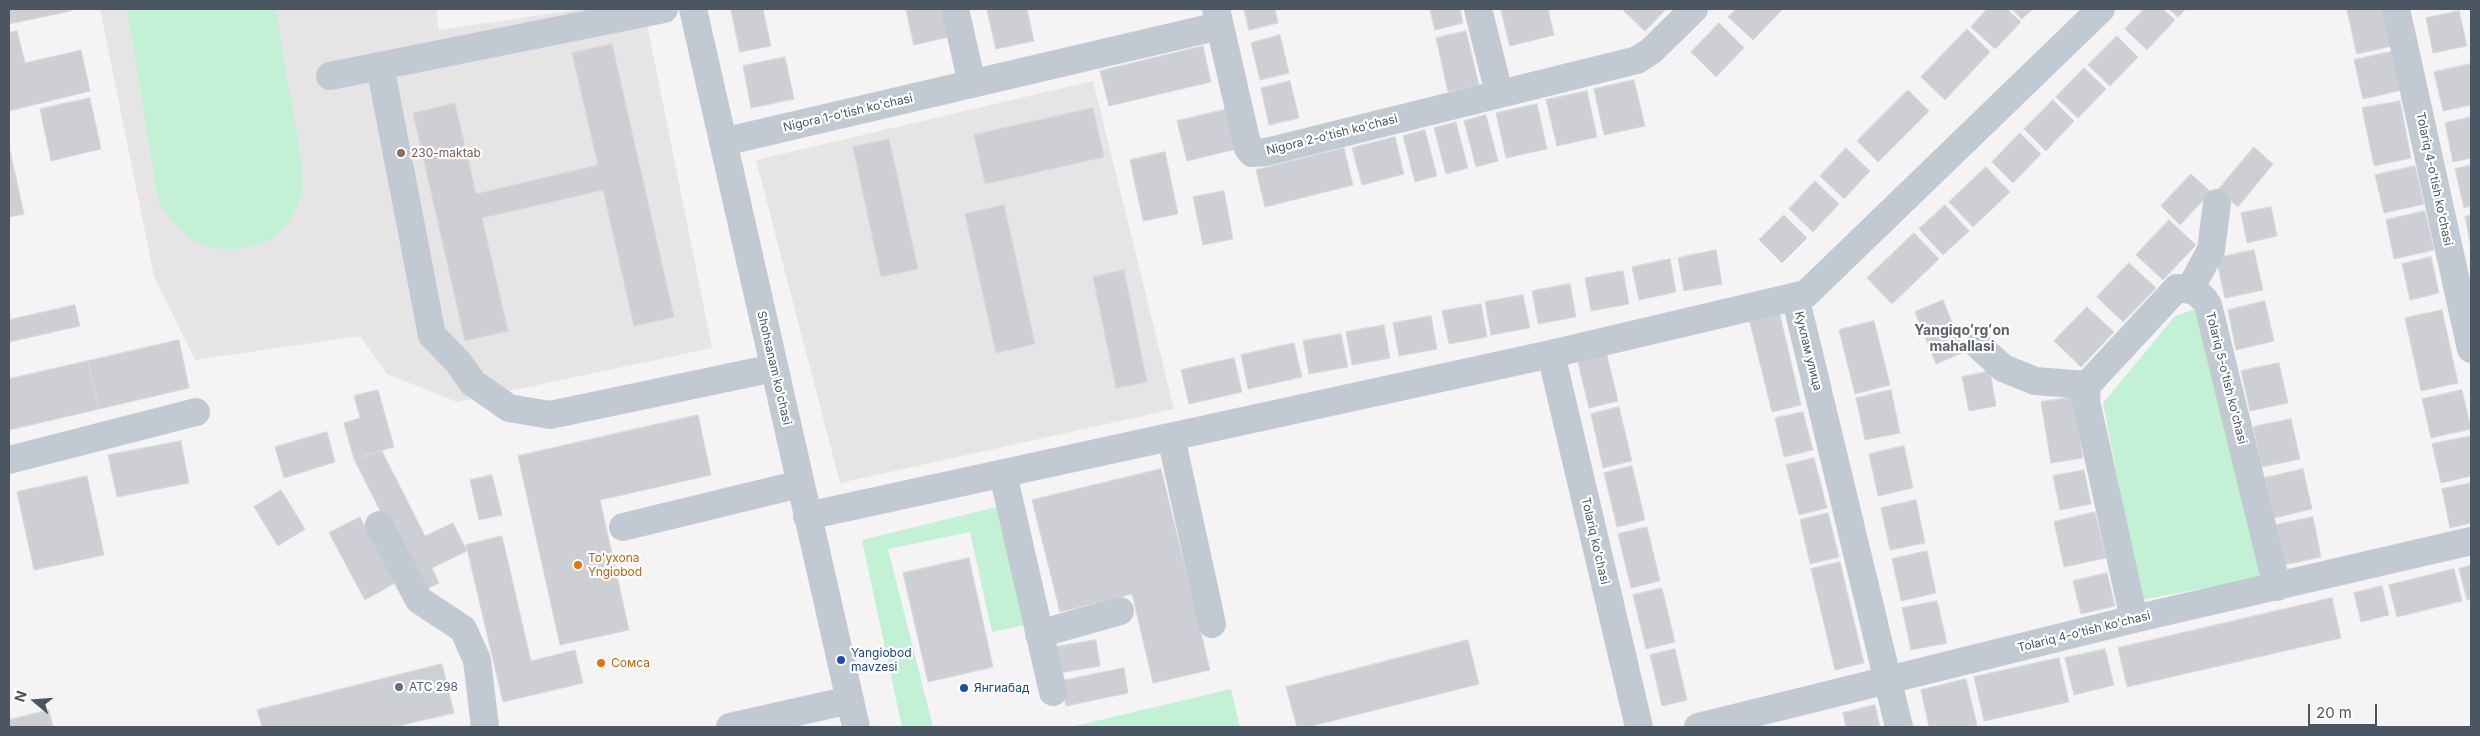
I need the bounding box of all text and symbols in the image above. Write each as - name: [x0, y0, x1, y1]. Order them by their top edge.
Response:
- street label: Nigora 1-o'tish ko'chasi: [782, 91, 914, 135]
- street label: Tolariq 4-o'tish ko'chasi: [2413, 111, 2455, 247]
- street label: Nigora 2-o'tish ko'chasi: [1265, 112, 1399, 158]
- place label: 230-maktab: [411, 146, 481, 160]
- marker: 230-maktab: [395, 147, 407, 159]
- street label: Shohsanam ko'chasi: [754, 310, 794, 426]
- street label: Куклам улица: [1791, 310, 1825, 392]
- street label: Tolariq 5-o'tish ko'chasi: [2203, 310, 2249, 446]
- district label: Yangiqoʻrgʻon mahallasi: [1914, 323, 2010, 356]
- street label: Tolariq ko'chasi: [1578, 496, 1612, 586]
- place label: To'yxona Yngiobod: [588, 551, 642, 579]
- marker: To'yxona Yngiobod: [572, 559, 584, 571]
- street label: Tolariq 4-o'tish ko'chasi: [2016, 609, 2152, 655]
- place label: Yangiobod mavzesi: [851, 646, 911, 674]
- marker: Yangiobod mavzesi: [835, 654, 847, 666]
- place label: Сомса: [611, 656, 650, 670]
- marker: Сомса: [595, 657, 607, 669]
- north arrow: [10, 676, 60, 726]
- place label: АТС 298: [409, 680, 458, 694]
- marker: АТС 298: [393, 681, 405, 693]
- place label: Янгиабад: [974, 681, 1029, 695]
- marker: Янгиабад: [958, 682, 970, 694]
- text: N: [11, 689, 30, 704]
- scale bar: [2310, 694, 2379, 726]
- text: 20 m: [2316, 703, 2352, 722]

